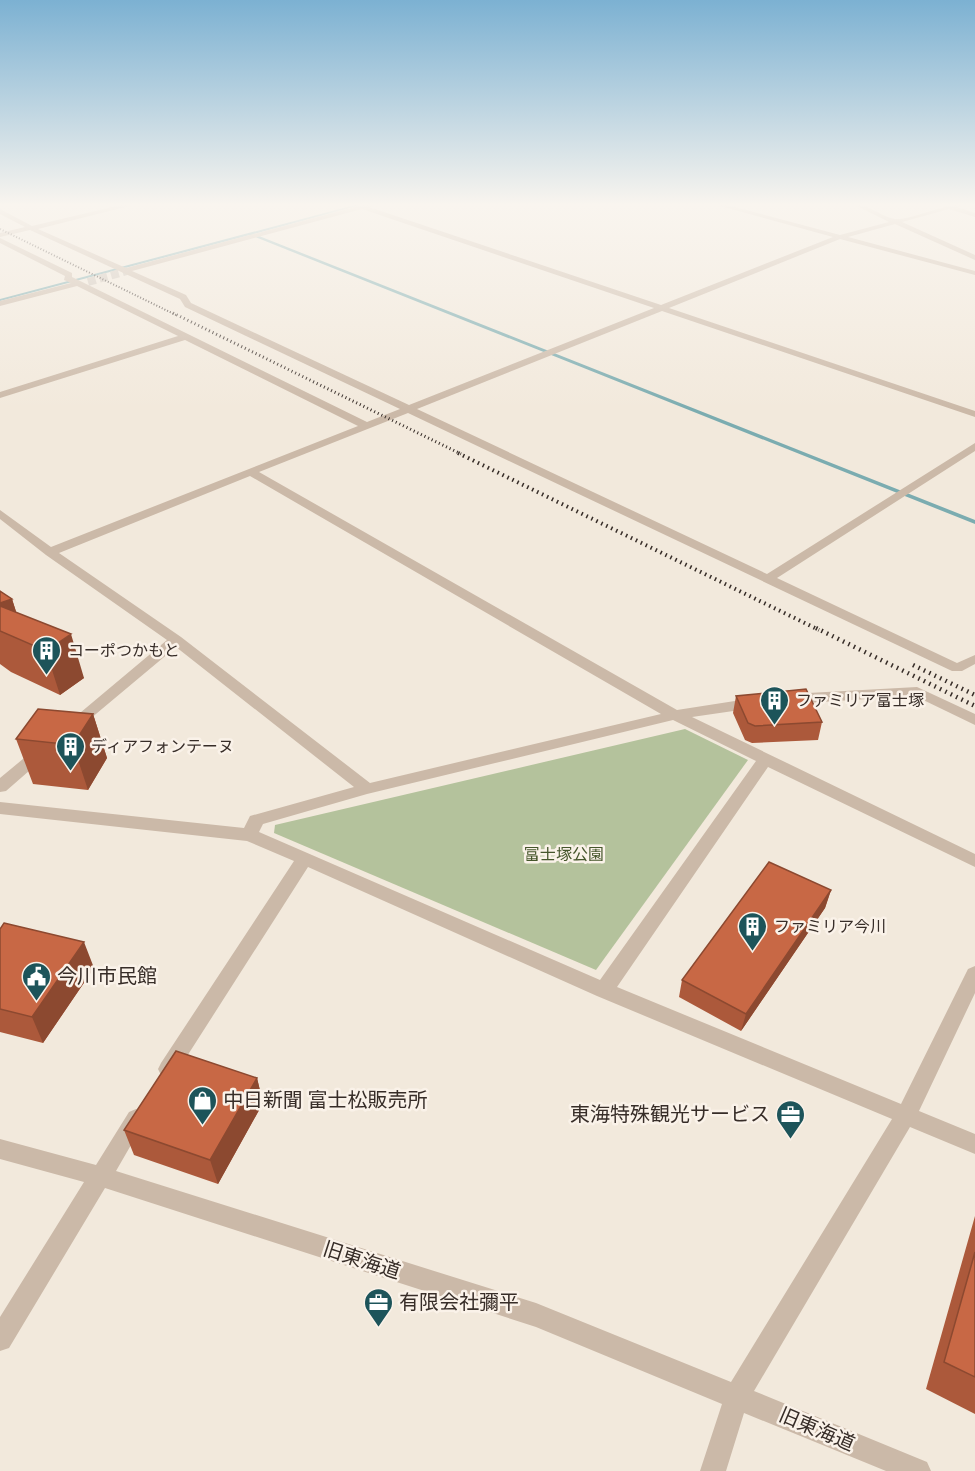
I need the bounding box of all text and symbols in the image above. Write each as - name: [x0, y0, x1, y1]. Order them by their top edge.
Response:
- building icon: コーポつかもと: [31, 634, 63, 676]
- place label: コーポつかもと: [68, 641, 180, 660]
- building icon: ファミリア富士塚: [759, 684, 791, 726]
- place label: ファミリア富士塚: [796, 691, 924, 710]
- building icon: ディアフォンテーヌ: [54, 730, 86, 772]
- place label: ディアフォンテーヌ: [91, 737, 234, 756]
- park label: 富士塚公園: [524, 845, 604, 864]
- building icon: ファミリア今川: [737, 910, 769, 952]
- place label: ファミリア今川: [774, 917, 886, 936]
- public building icon: 今川市民館: [20, 960, 52, 1002]
- place label: 今川市民館: [57, 964, 157, 988]
- shop icon: 中日新聞 富士松販売所: [186, 1084, 218, 1126]
- place label: 中日新聞 富士松販売所: [223, 1088, 428, 1112]
- office icon: 東海特殊観光サービス: [775, 1098, 807, 1140]
- place label: 東海特殊観光サービス: [570, 1102, 770, 1126]
- street label: 旧東海道: [320, 1236, 404, 1284]
- office icon: 有限会社彌平: [362, 1286, 394, 1328]
- place label: 有限会社彌平: [399, 1290, 519, 1314]
- street label: 旧東海道: [775, 1402, 859, 1456]

